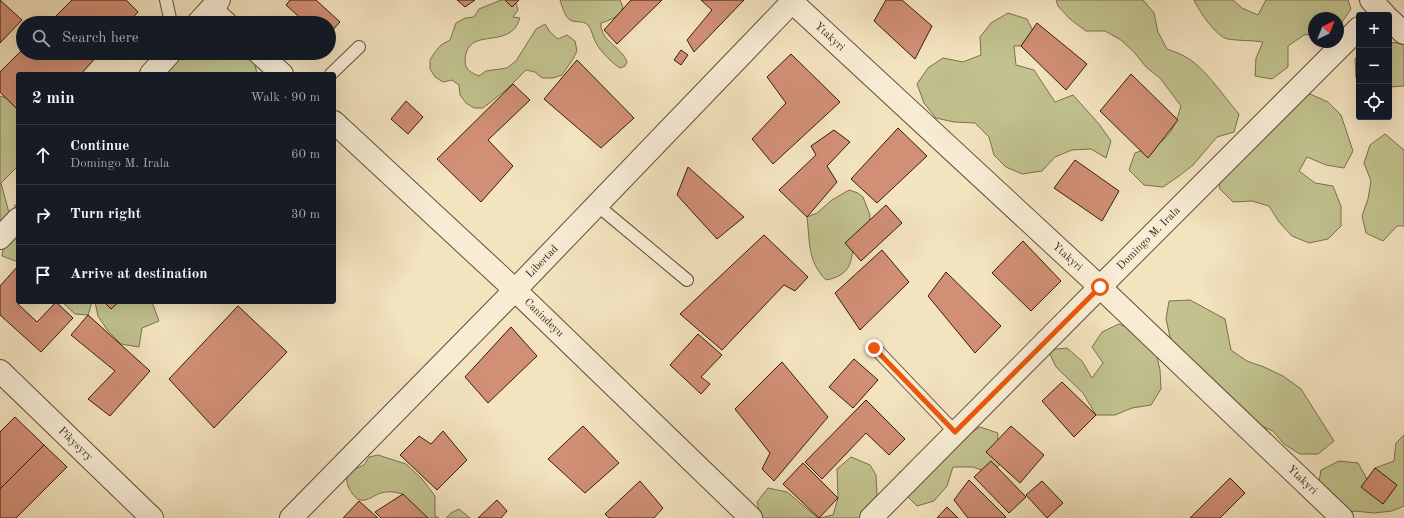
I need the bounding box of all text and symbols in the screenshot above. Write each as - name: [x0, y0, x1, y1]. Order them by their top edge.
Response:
- north arrow: [1308, 12, 1344, 48]
- map controls: [1356, 12, 1392, 120]
- button: +: [1356, 12, 1392, 48]
- search box: [16, 16, 336, 60]
- street label: Ytakyri: [813, 20, 847, 53]
- icon: search: [30, 27, 52, 49]
- text: Search here: [62, 31, 139, 46]
- button: −: [1356, 48, 1392, 84]
- button: locate: [1356, 84, 1392, 120]
- text: 2 min: [32, 90, 75, 107]
- text: Walk · 90 m: [251, 91, 320, 104]
- text: Continue: [70, 139, 129, 154]
- icon: ahead: [32, 144, 54, 166]
- text: 60 m: [291, 148, 320, 161]
- text: Domingo M. Irala: [70, 157, 170, 170]
- icon: right: [32, 204, 54, 226]
- street label: Domingo M. Irala: [1115, 204, 1183, 272]
- text: Turn right: [70, 207, 141, 222]
- text: 30 m: [291, 208, 320, 221]
- street label: Ytakyri: [1050, 240, 1084, 273]
- street label: Libertad: [524, 243, 561, 280]
- icon: arrive: [32, 264, 54, 286]
- text: Arrive at destination: [70, 267, 208, 282]
- route start: [1091, 278, 1109, 296]
- street label: Canindeyu: [522, 296, 566, 339]
- route end: [865, 339, 883, 357]
- street label: Pikysyry: [56, 425, 95, 463]
- street label: Ytakyri: [1285, 463, 1319, 497]

